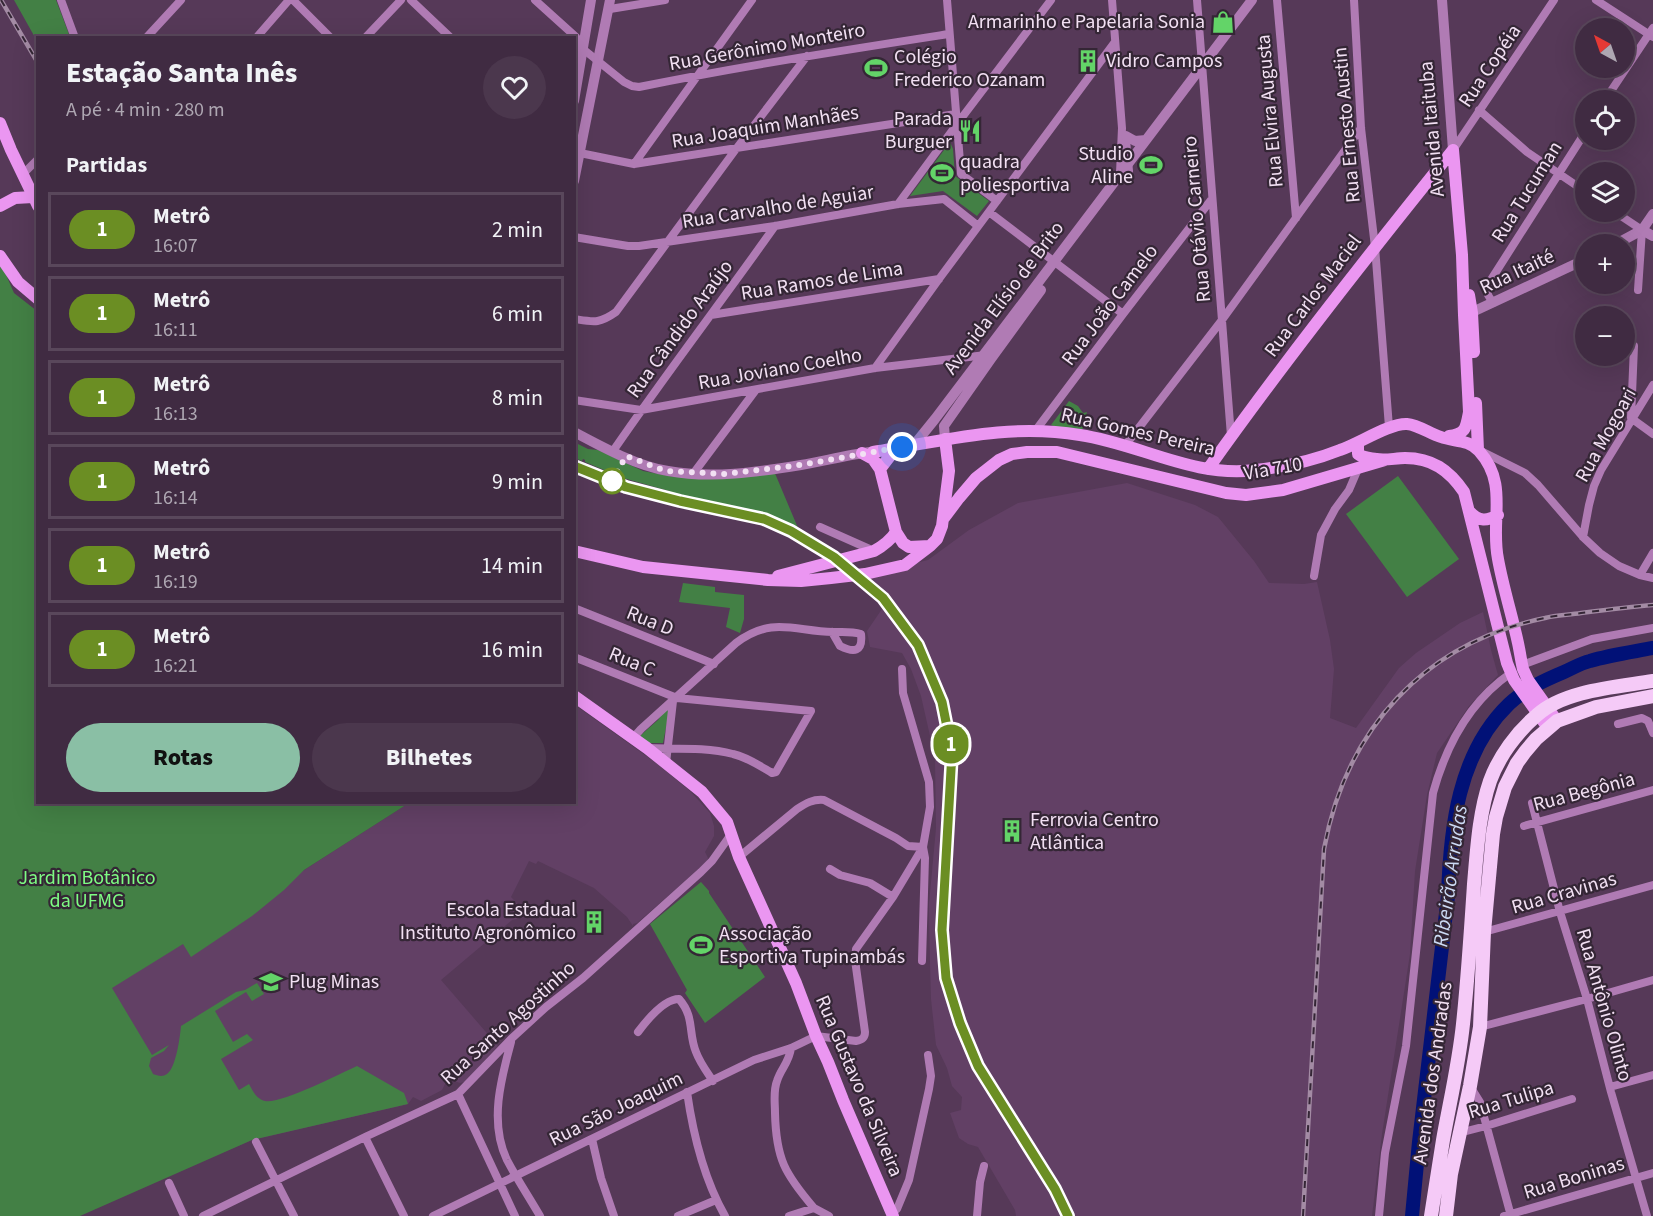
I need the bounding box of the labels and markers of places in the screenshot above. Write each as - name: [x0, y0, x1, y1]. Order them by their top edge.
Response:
- place label: Armarinho e Papelaria Sonia: [968, 8, 1205, 36]
- shop icon: Armarinho e Papelaria Sonia: [1210, 9, 1236, 35]
- place label: Colégio Frederico Ozanam: [894, 43, 1045, 94]
- place label: Vidro Campos: [1106, 47, 1222, 75]
- building icon: Vidro Campos: [1075, 48, 1101, 74]
- sports icon: Colégio Frederico Ozanam: [863, 55, 889, 81]
- place label: Parada Burguer: [885, 105, 952, 156]
- restaurant icon: Parada Burguer: [957, 118, 983, 144]
- place label: Studio Aline: [1078, 140, 1133, 191]
- place label: quadra poliesportiva: [960, 148, 1070, 199]
- sports icon: Studio Aline: [1138, 152, 1164, 178]
- sports icon: quadra poliesportiva: [929, 160, 955, 186]
- unlabelled marker: [599, 468, 625, 494]
- place label: Ferrovia Centro Atlântica: [1030, 806, 1159, 857]
- building icon: Ferrovia Centro Atlântica: [999, 818, 1025, 844]
- place label: Escola Estadual Instituto Agronômico: [400, 896, 576, 947]
- building icon: Escola Estadual Instituto Agronômico: [581, 909, 607, 935]
- place label: Associação Esportiva Tupinambás: [719, 920, 905, 971]
- sports icon: Associação Esportiva Tupinambás: [688, 932, 714, 958]
- place label: Plug Minas: [289, 968, 379, 996]
- school or university icon: Plug Minas: [258, 969, 284, 995]

